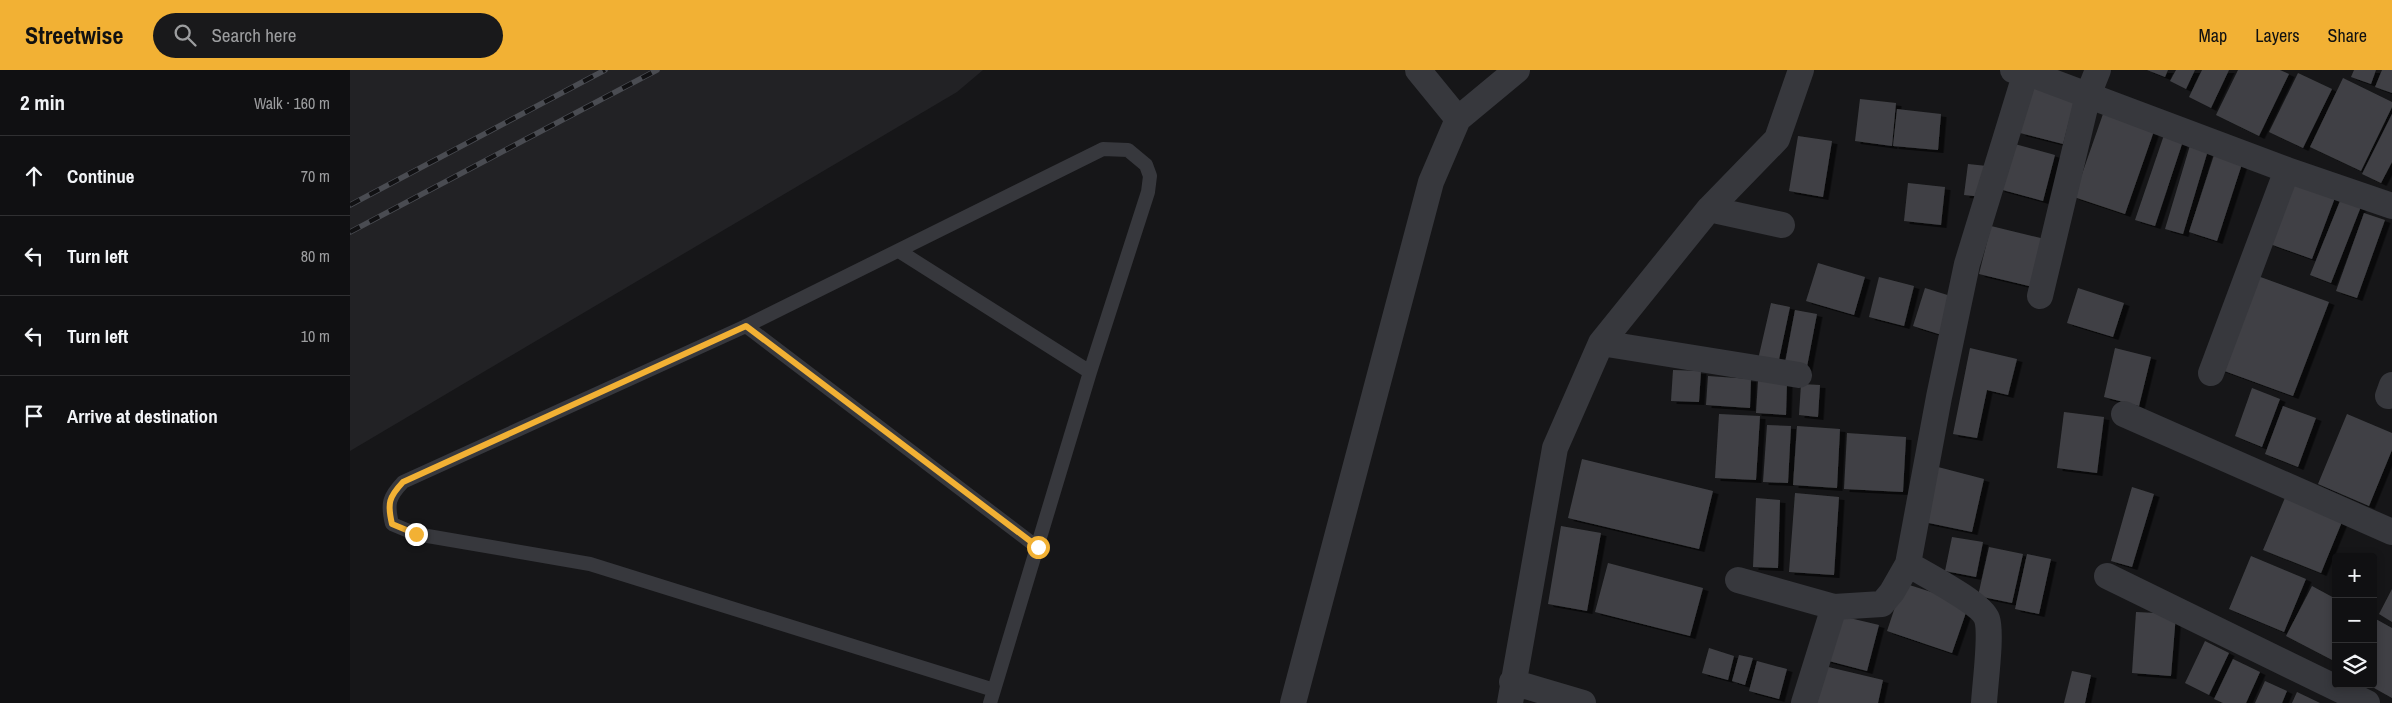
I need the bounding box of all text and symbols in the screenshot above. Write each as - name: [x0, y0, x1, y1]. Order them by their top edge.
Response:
- search box: [153, 13, 503, 58]
- text: Streetwise: [25, 19, 123, 51]
- icon: search: [171, 21, 199, 49]
- text: Search here: [211, 22, 296, 48]
- text: Map: [2199, 23, 2227, 48]
- text: Layers: [2255, 23, 2300, 48]
- text: Share: [2328, 23, 2367, 48]
- text: 2 min: [20, 88, 65, 117]
- text: Walk · 160 m: [254, 92, 330, 114]
- icon: ahead: [20, 162, 48, 190]
- text: Continue: [67, 163, 135, 189]
- text: 70 m: [301, 165, 330, 187]
- icon: left: [20, 242, 48, 270]
- text: Turn left: [67, 243, 128, 269]
- text: 80 m: [301, 245, 330, 267]
- icon: left: [20, 322, 48, 350]
- text: Turn left: [67, 323, 128, 349]
- text: 10 m: [301, 325, 330, 347]
- icon: arrive: [20, 402, 48, 430]
- text: Arrive at destination: [67, 403, 218, 429]
- route end: [405, 523, 428, 546]
- route start: [1027, 536, 1050, 559]
- map controls: [2332, 553, 2377, 688]
- button: +: [2332, 553, 2377, 598]
- button: −: [2332, 598, 2377, 643]
- button: layers: [2332, 643, 2377, 688]

